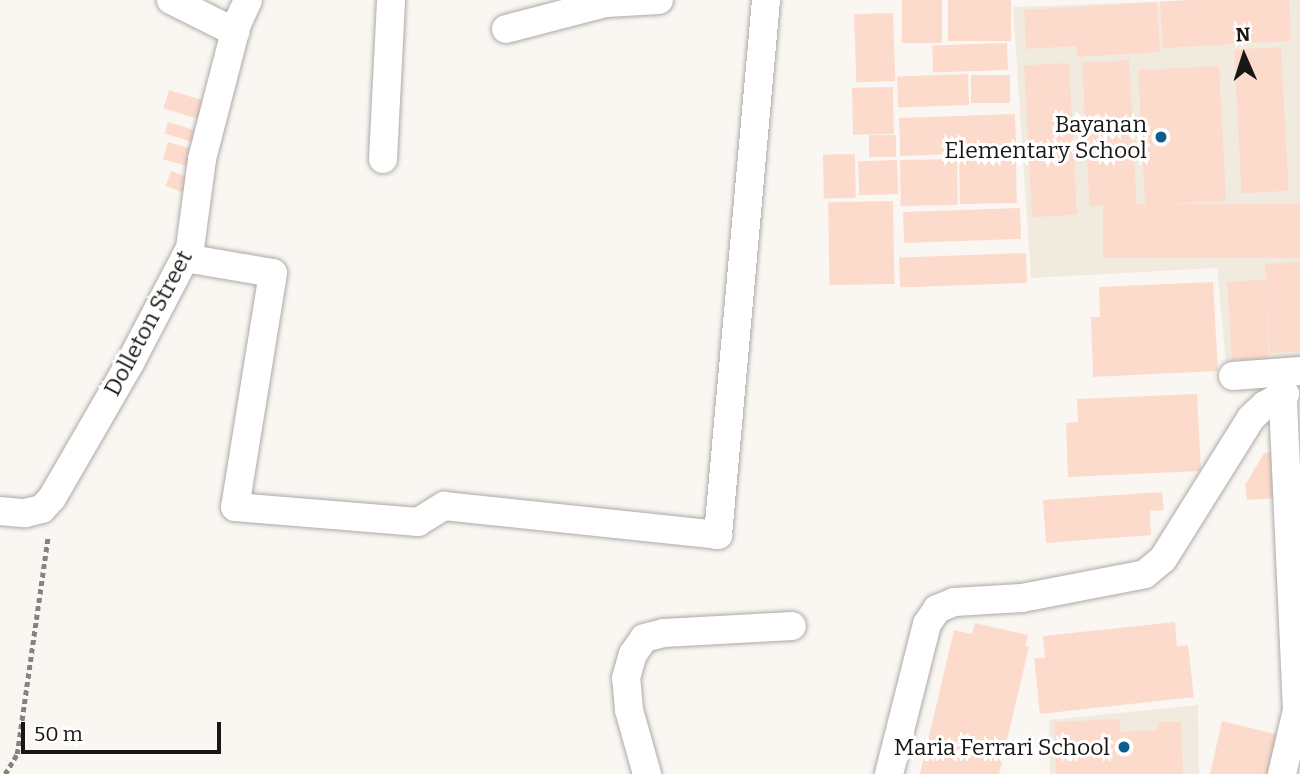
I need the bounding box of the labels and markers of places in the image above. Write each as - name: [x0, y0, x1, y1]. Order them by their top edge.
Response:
- place label: Bayanan Elementary School: [944, 110, 1147, 164]
- marker: Bayanan Elementary School: [1153, 129, 1169, 145]
- place label: Maria Ferrari School: [894, 733, 1110, 761]
- marker: Maria Ferrari School: [1116, 739, 1132, 755]

